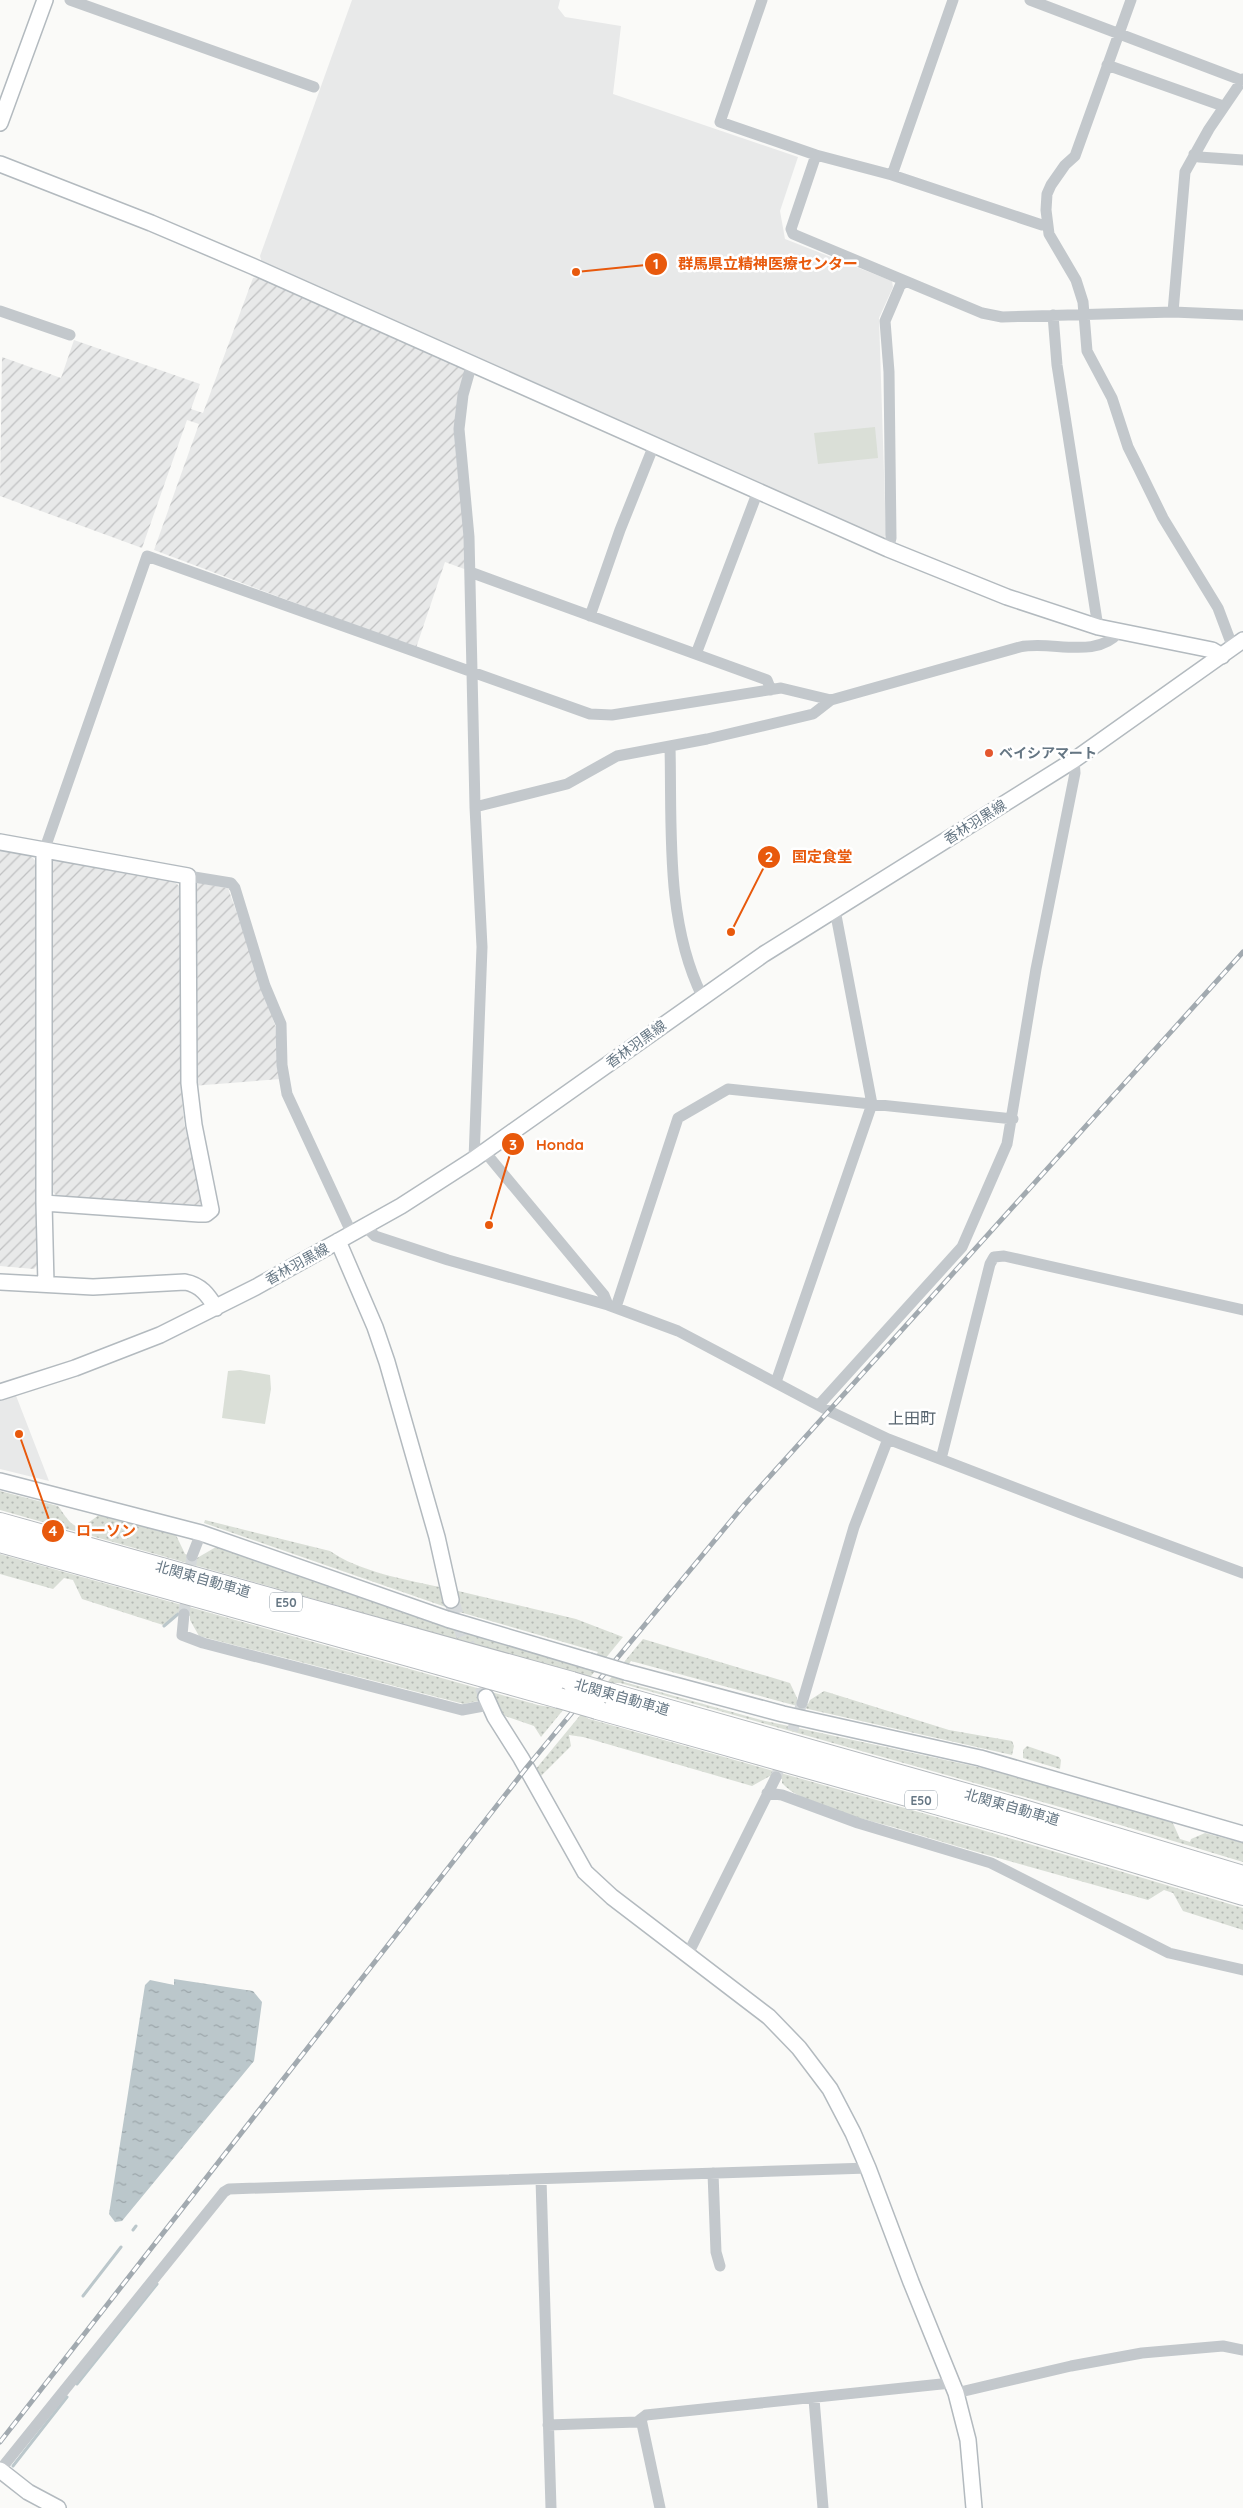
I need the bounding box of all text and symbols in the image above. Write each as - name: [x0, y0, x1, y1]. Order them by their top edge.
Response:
- callout: 群馬県立精神医療センター: [643, 249, 868, 279]
- text: 1: [653, 254, 659, 273]
- text: 群馬県立精神医療センター: [678, 254, 858, 273]
- place label: ベイシアマート: [999, 744, 1097, 762]
- marker: ベイシアマート: [983, 747, 995, 759]
- street label: 香林羽黒線: [941, 796, 1009, 848]
- callout: 国定食堂: [757, 842, 862, 872]
- text: 2: [765, 847, 773, 866]
- text: 国定食堂: [792, 847, 852, 866]
- street label: 香林羽黒線: [602, 1016, 670, 1072]
- callout: Honda: [501, 1129, 594, 1159]
- text: 3: [509, 1135, 517, 1154]
- text: Honda: [536, 1135, 584, 1154]
- street label: 香林羽黒線: [262, 1239, 332, 1289]
- district label: 上田町: [888, 1408, 936, 1428]
- callout: ローソン: [41, 1516, 146, 1546]
- text: 4: [49, 1521, 58, 1540]
- text: ローソン: [76, 1521, 136, 1540]
- street label: 北関東自動車道: [153, 1557, 253, 1601]
- road number: E50: [270, 1592, 302, 1611]
- street label: 北関東自動車道: [572, 1675, 672, 1719]
- street label: 北関東自動車道: [962, 1785, 1062, 1829]
- road number: E50: [905, 1790, 937, 1810]

